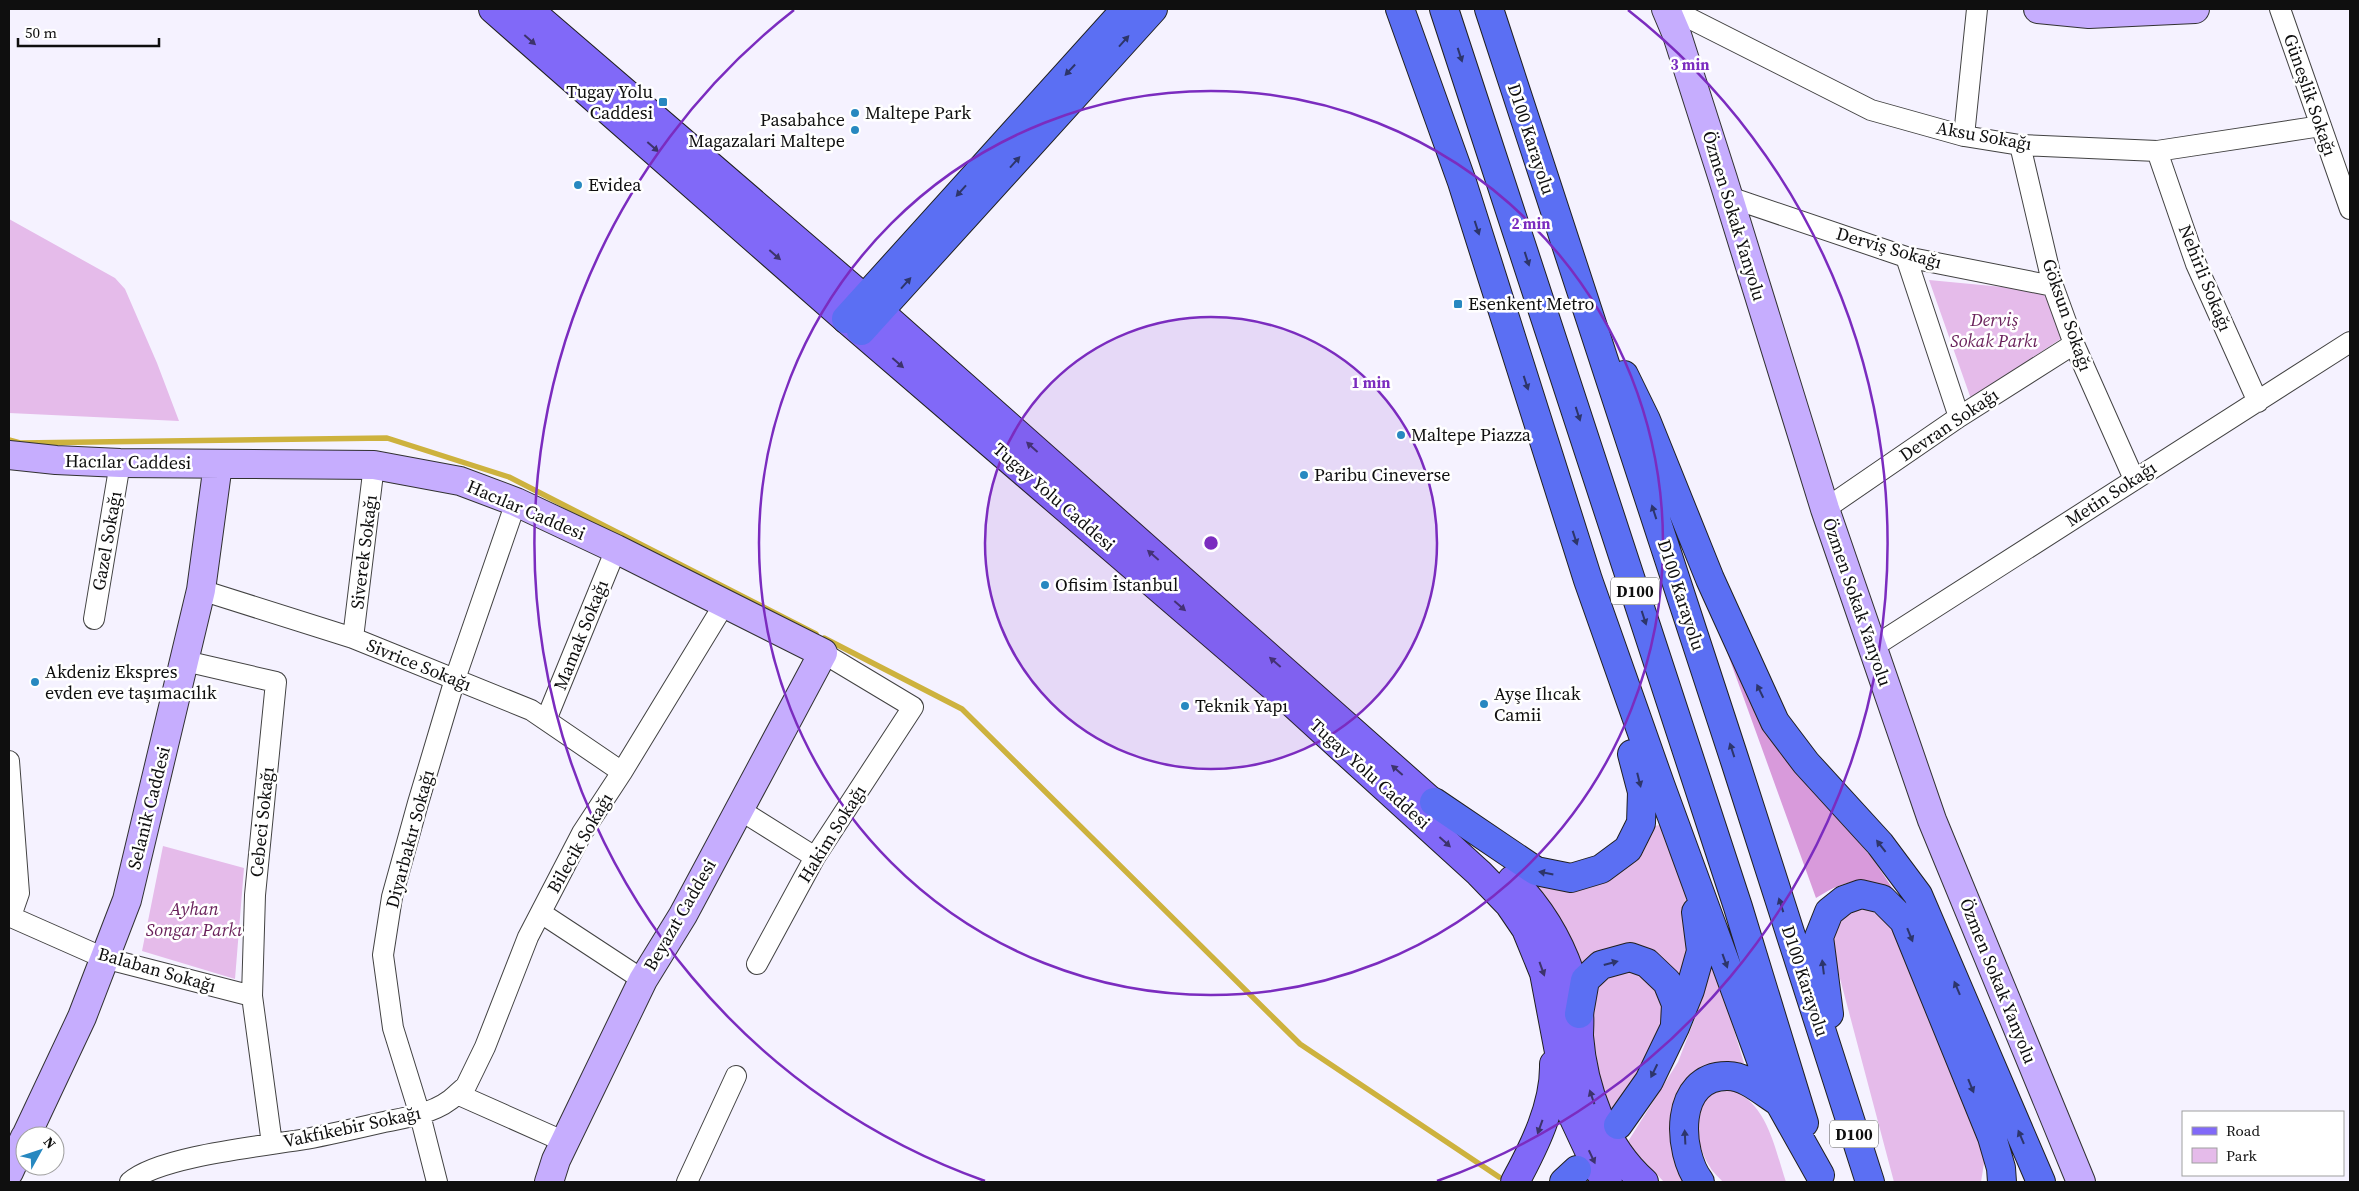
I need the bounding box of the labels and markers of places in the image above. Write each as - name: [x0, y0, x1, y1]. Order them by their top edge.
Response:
- place label: Tugay Yolu Caddesi: [566, 79, 653, 125]
- marker: Tugay Yolu Caddesi: [657, 96, 669, 108]
- place label: Maltepe Park: [865, 100, 971, 125]
- place label: Pasabahce Magazalari Maltepe: [688, 107, 845, 153]
- marker: Maltepe Park: [849, 107, 861, 119]
- marker: Pasabahce Magazalari Maltepe: [849, 124, 861, 136]
- place label: Evidea: [588, 172, 642, 197]
- marker: Evidea: [572, 179, 584, 191]
- place label: Esenkent Metro: [1468, 291, 1595, 316]
- marker: Esenkent Metro: [1452, 298, 1464, 310]
- place label: Maltepe Piazza: [1411, 422, 1532, 447]
- marker: Maltepe Piazza: [1395, 429, 1407, 441]
- place label: Paribu Cineverse: [1314, 462, 1451, 487]
- marker: Paribu Cineverse: [1298, 469, 1310, 481]
- centre of rings: [1202, 534, 1220, 552]
- place label: Ofisim İstanbul: [1055, 572, 1178, 597]
- marker: Ofisim İstanbul: [1039, 579, 1051, 591]
- place label: Akdeniz Ekspres evden eve taşımacılık: [45, 659, 217, 705]
- marker: Akdeniz Ekspres evden eve taşımacılık: [29, 676, 41, 688]
- place label: Ayşe Ilıcak Camii: [1494, 681, 1581, 727]
- place label: Teknik Yapı: [1195, 693, 1288, 718]
- marker: Ayşe Ilıcak Camii: [1478, 698, 1490, 710]
- marker: Teknik Yapı: [1179, 700, 1191, 712]

